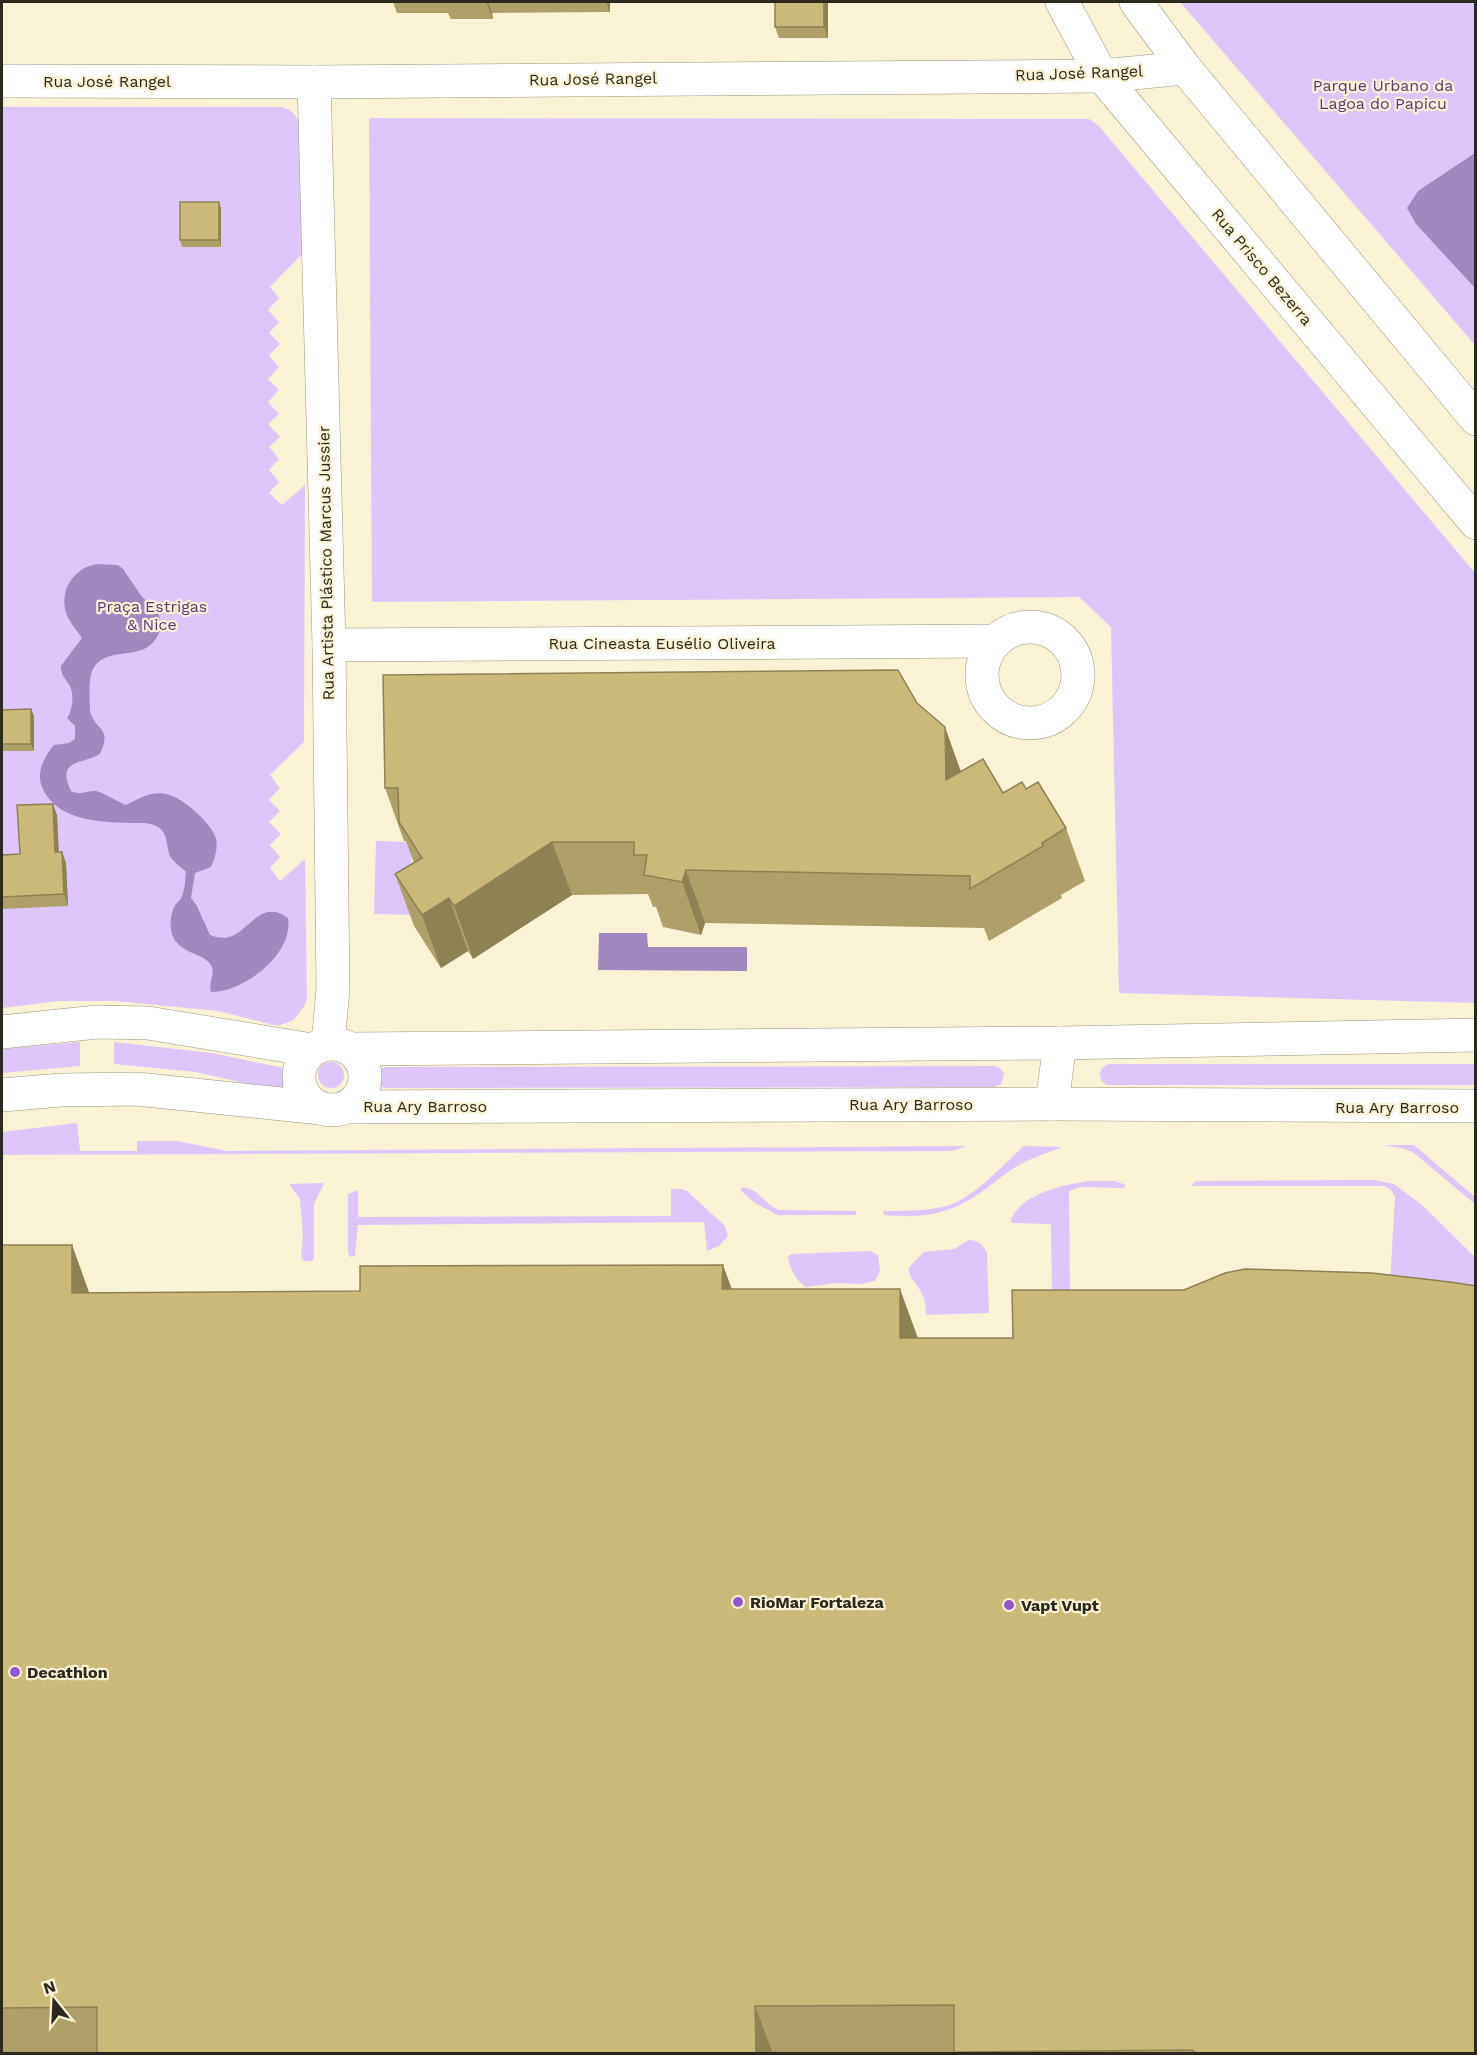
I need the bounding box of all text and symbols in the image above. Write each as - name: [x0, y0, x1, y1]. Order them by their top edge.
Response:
- street label: Rua José Rangel: [1015, 61, 1143, 85]
- street label: Rua José Rangel: [529, 68, 657, 90]
- street label: Rua José Rangel: [43, 72, 171, 91]
- park label: Parque Urbano da Lagoa do Papicu: [1313, 76, 1453, 113]
- street label: Rua Prisco Bezerra: [1208, 205, 1316, 329]
- street label: Rua Artista Plástico Marcus Jussier: [314, 425, 338, 701]
- park label: Praça Estrigas & Nice: [97, 597, 207, 634]
- street label: Rua Cineasta Eusélio Oliveira: [548, 634, 776, 653]
- street label: Rua Ary Barroso: [849, 1095, 973, 1114]
- street label: Rua Ary Barroso: [363, 1097, 487, 1116]
- street label: Rua Ary Barroso: [1335, 1098, 1459, 1117]
- place label: RioMar Fortaleza: [750, 1593, 885, 1612]
- marker: RioMar Fortaleza: [731, 1595, 745, 1609]
- place label: Vapt Vupt: [1021, 1596, 1099, 1615]
- marker: Vapt Vupt: [1002, 1598, 1016, 1612]
- place label: Decathlon: [27, 1663, 108, 1682]
- marker: Decathlon: [8, 1665, 22, 1679]
- north arrow: [24, 1971, 84, 2031]
- text: N: [41, 1976, 58, 1998]

